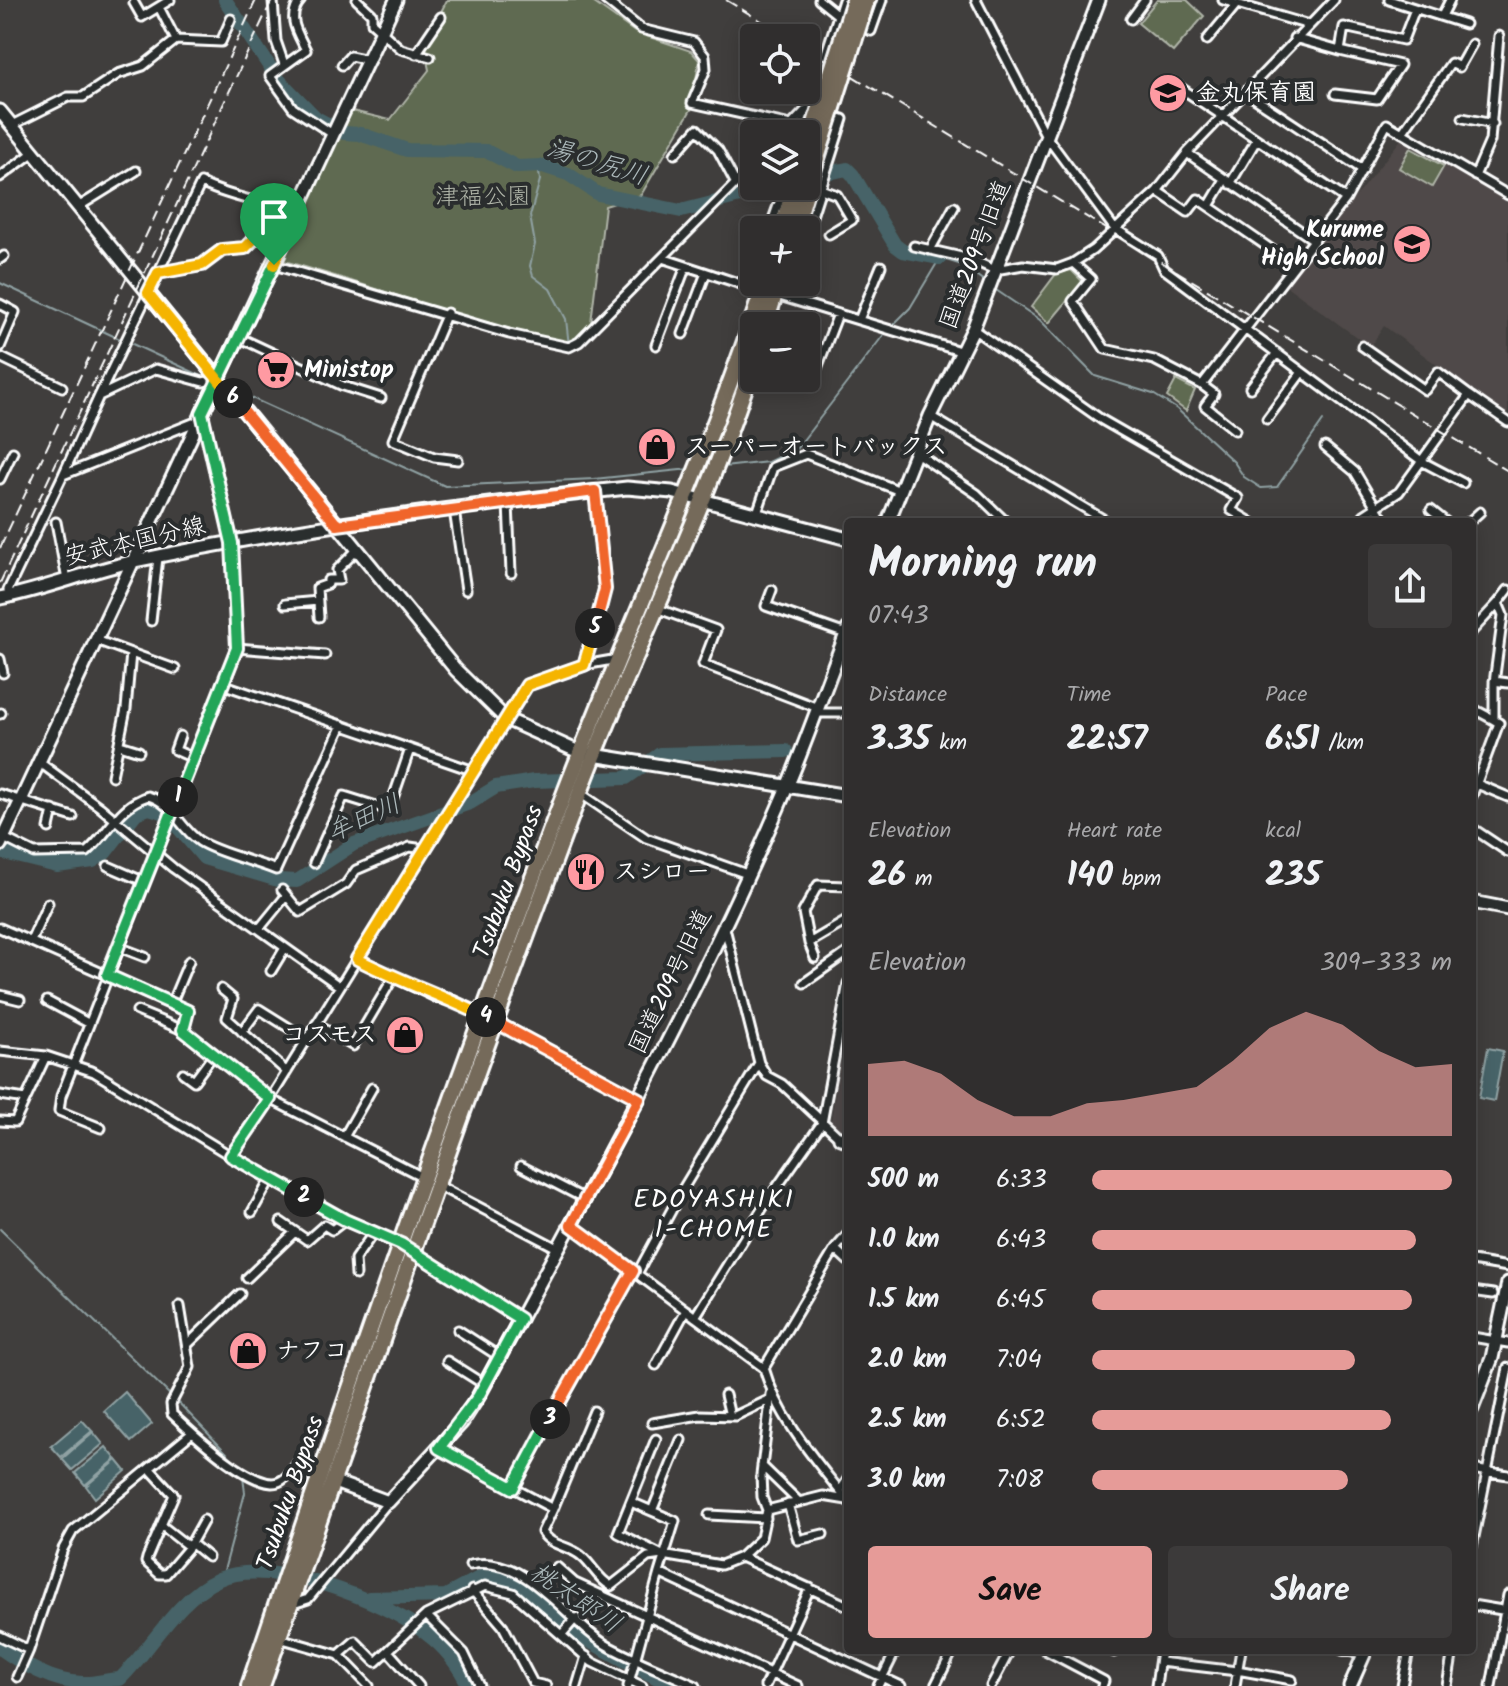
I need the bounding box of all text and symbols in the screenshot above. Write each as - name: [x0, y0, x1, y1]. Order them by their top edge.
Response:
- map controls: [740, 24, 820, 392]
- button: locate: [740, 24, 820, 104]
- school or university icon: 金丸保育園: [1147, 72, 1189, 114]
- place label: 金丸保育園: [1196, 74, 1316, 113]
- button: layers: [740, 120, 820, 200]
- water label: 湯の尻川: [541, 128, 653, 198]
- street label: 国道209号旧道: [930, 174, 1022, 336]
- park label: 津福公園: [435, 178, 531, 217]
- pin: [240, 183, 308, 265]
- icon: arrive: [252, 195, 296, 239]
- place label: Kurume High School: [1261, 211, 1385, 278]
- button: +: [740, 216, 820, 296]
- school or university icon: Kurume High School: [1391, 223, 1433, 265]
- button: −: [740, 312, 820, 392]
- supermarket icon: Ministop: [255, 349, 297, 391]
- place label: Ministop: [304, 351, 394, 390]
- pin: 6: [213, 378, 253, 418]
- text: 6: [227, 380, 239, 415]
- shop icon: スーパーオートバックス: [636, 426, 678, 468]
- place label: スーパーオートバックス: [685, 428, 948, 467]
- street label: 安武本国分線: [60, 507, 210, 577]
- text: Morning run: [868, 530, 1097, 600]
- button: share: [1368, 544, 1452, 628]
- text: 07:43: [868, 595, 929, 637]
- pin: 5: [575, 608, 615, 648]
- text: 5: [589, 610, 601, 645]
- text: Distance: [868, 678, 947, 713]
- text: Time: [1067, 678, 1111, 713]
- text: Pace: [1265, 678, 1307, 713]
- text: 3.35: [868, 713, 930, 767]
- text: 22:57: [1067, 713, 1148, 767]
- text: 6:51: [1265, 713, 1320, 767]
- text: km: [930, 726, 967, 761]
- text: /km: [1320, 726, 1364, 761]
- pin: 1: [158, 777, 198, 817]
- text: 1: [175, 779, 181, 814]
- water label: 牟田川: [320, 784, 408, 854]
- street label: Tsubuku Bypass: [463, 800, 555, 964]
- text: Elevation: [868, 814, 951, 849]
- text: Heart rate: [1067, 814, 1162, 849]
- text: kcal: [1265, 814, 1301, 849]
- text: 26: [868, 849, 906, 903]
- text: 140: [1067, 849, 1113, 903]
- text: 235: [1265, 849, 1321, 903]
- restaurant icon: スシロー: [565, 851, 607, 893]
- place label: スシロー: [614, 853, 710, 892]
- text: m: [906, 862, 933, 897]
- text: bpm: [1113, 862, 1161, 897]
- street label: 国道209号旧道: [619, 903, 723, 1061]
- text: Elevation: [868, 942, 966, 984]
- text: 309–333 m: [1320, 942, 1452, 984]
- pin: 4: [466, 997, 506, 1037]
- text: 4: [480, 999, 492, 1034]
- shop icon: コスモス: [384, 1014, 426, 1056]
- place label: コスモス: [282, 1016, 377, 1055]
- text: 500 m: [868, 1159, 939, 1201]
- text: 6:33: [996, 1159, 1047, 1201]
- pin: 2: [284, 1177, 324, 1217]
- text: 2: [298, 1179, 310, 1214]
- district label: EDOYASHIKI 1-CHOME: [633, 1179, 795, 1251]
- text: 1.0 km: [868, 1219, 939, 1261]
- text: 6:43: [996, 1219, 1046, 1261]
- text: 1.5 km: [868, 1279, 939, 1321]
- text: 6:45: [996, 1279, 1045, 1321]
- shop icon: ナフコ: [227, 1330, 269, 1372]
- place label: ナフコ: [276, 1332, 348, 1371]
- text: 2.0 km: [868, 1339, 947, 1381]
- text: 7:04: [996, 1339, 1042, 1381]
- pin: 3: [530, 1399, 570, 1439]
- text: 2.5 km: [868, 1399, 947, 1441]
- text: 6:52: [996, 1399, 1046, 1441]
- text: 3: [544, 1401, 556, 1436]
- street label: Tsubuku Bypass: [246, 1411, 336, 1575]
- text: 3.0 km: [868, 1459, 946, 1501]
- text: 7:08: [996, 1459, 1043, 1501]
- button: Save: [868, 1546, 1152, 1638]
- button: Share: [1168, 1546, 1452, 1638]
- water label: 桃太郎川: [520, 1553, 630, 1645]

